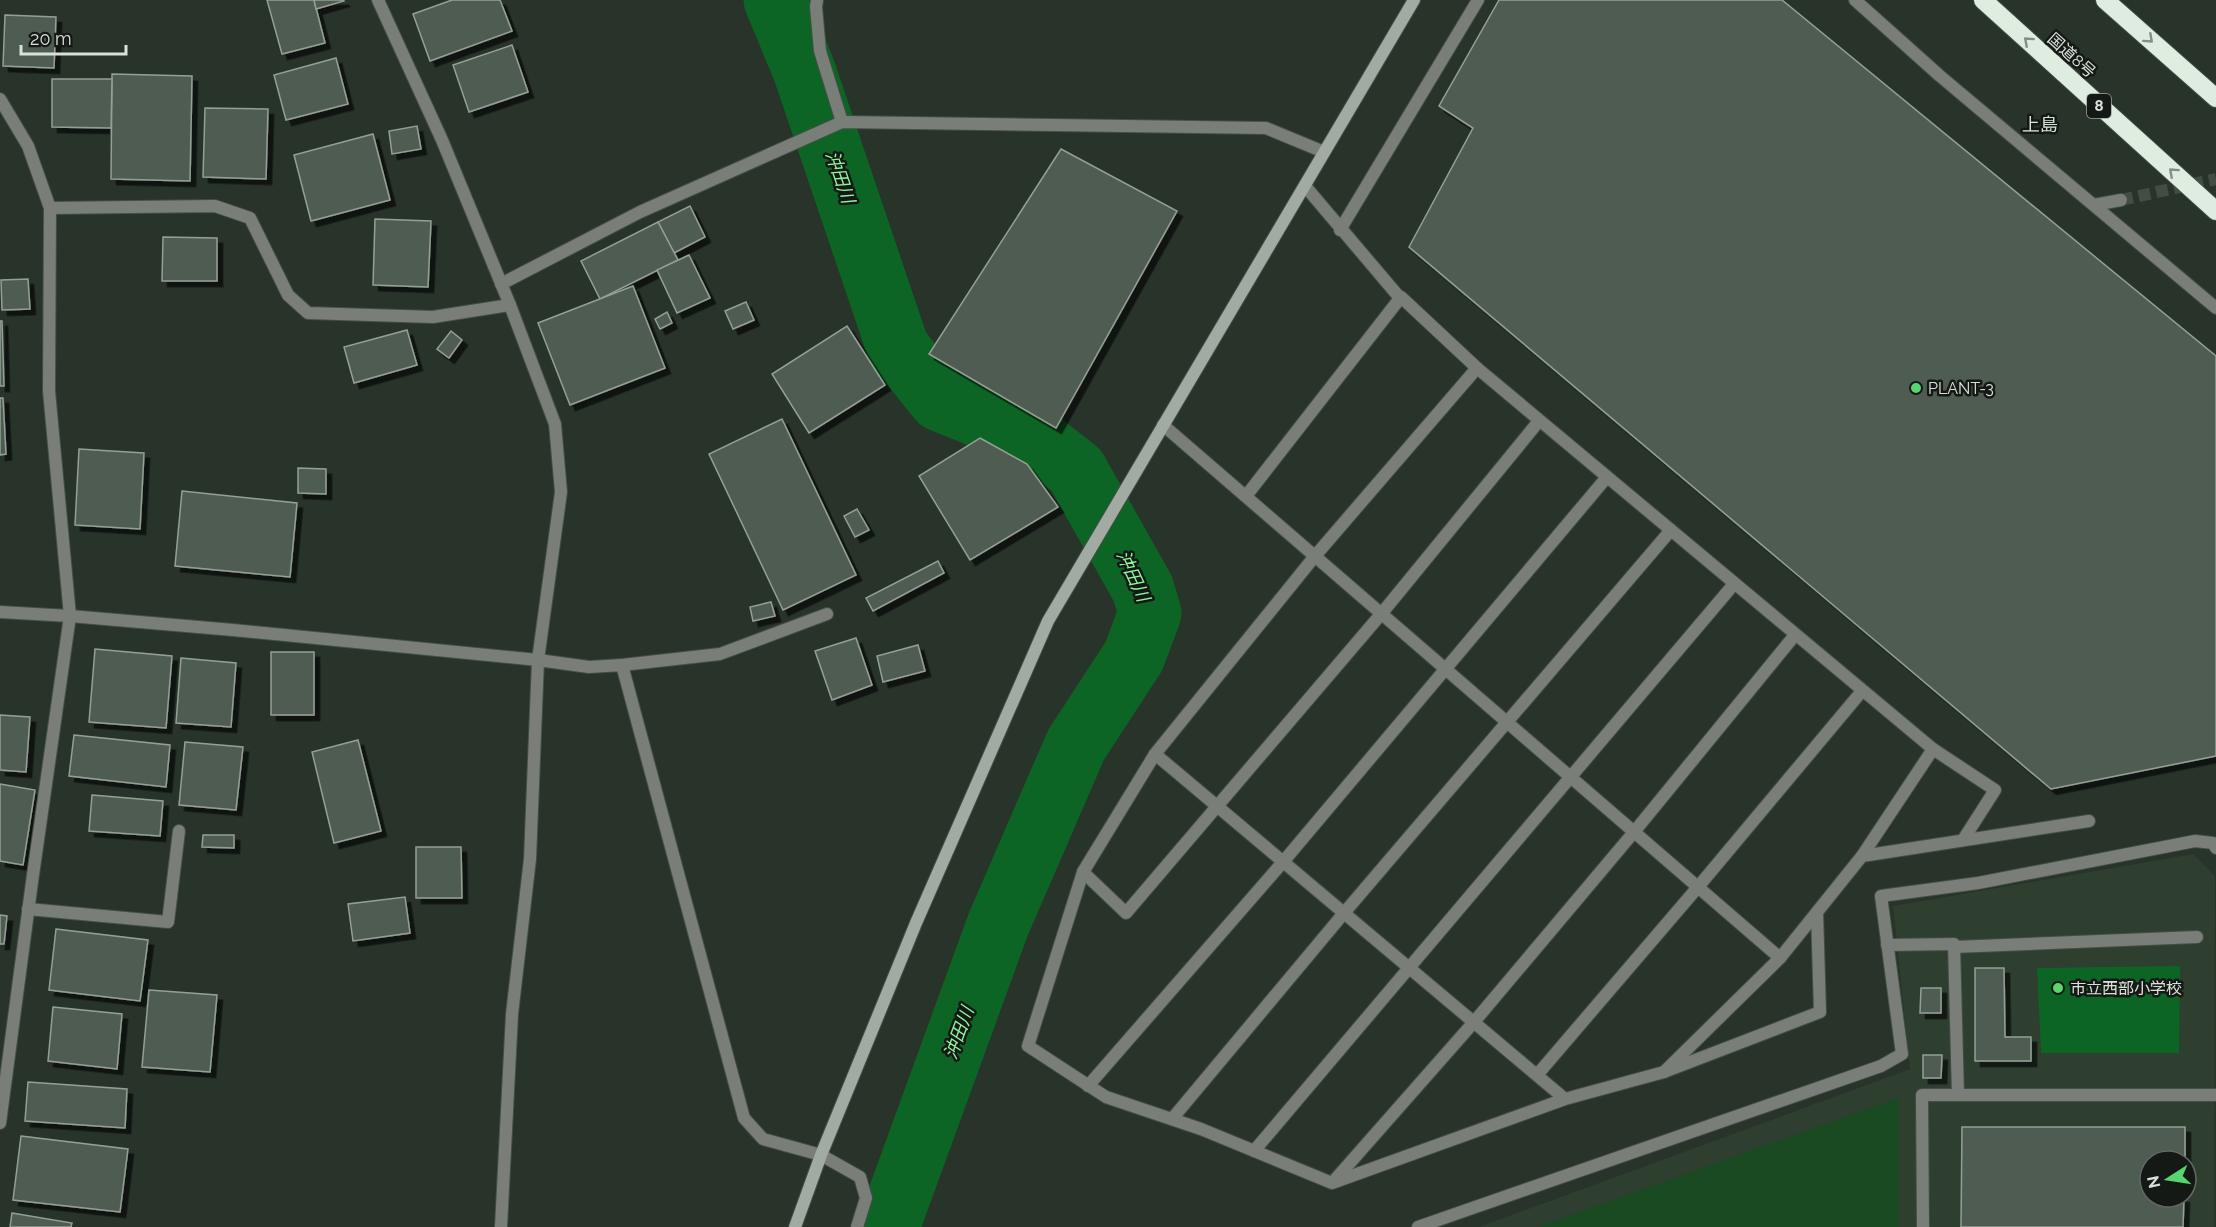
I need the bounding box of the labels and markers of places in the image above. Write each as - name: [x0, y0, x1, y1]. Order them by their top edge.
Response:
- place label: PLANT-3: [1928, 379, 1994, 398]
- marker: PLANT-3: [1909, 381, 1923, 395]
- place label: 市立西部小学校: [2070, 979, 2182, 998]
- marker: 市立西部小学校: [2051, 981, 2065, 995]

